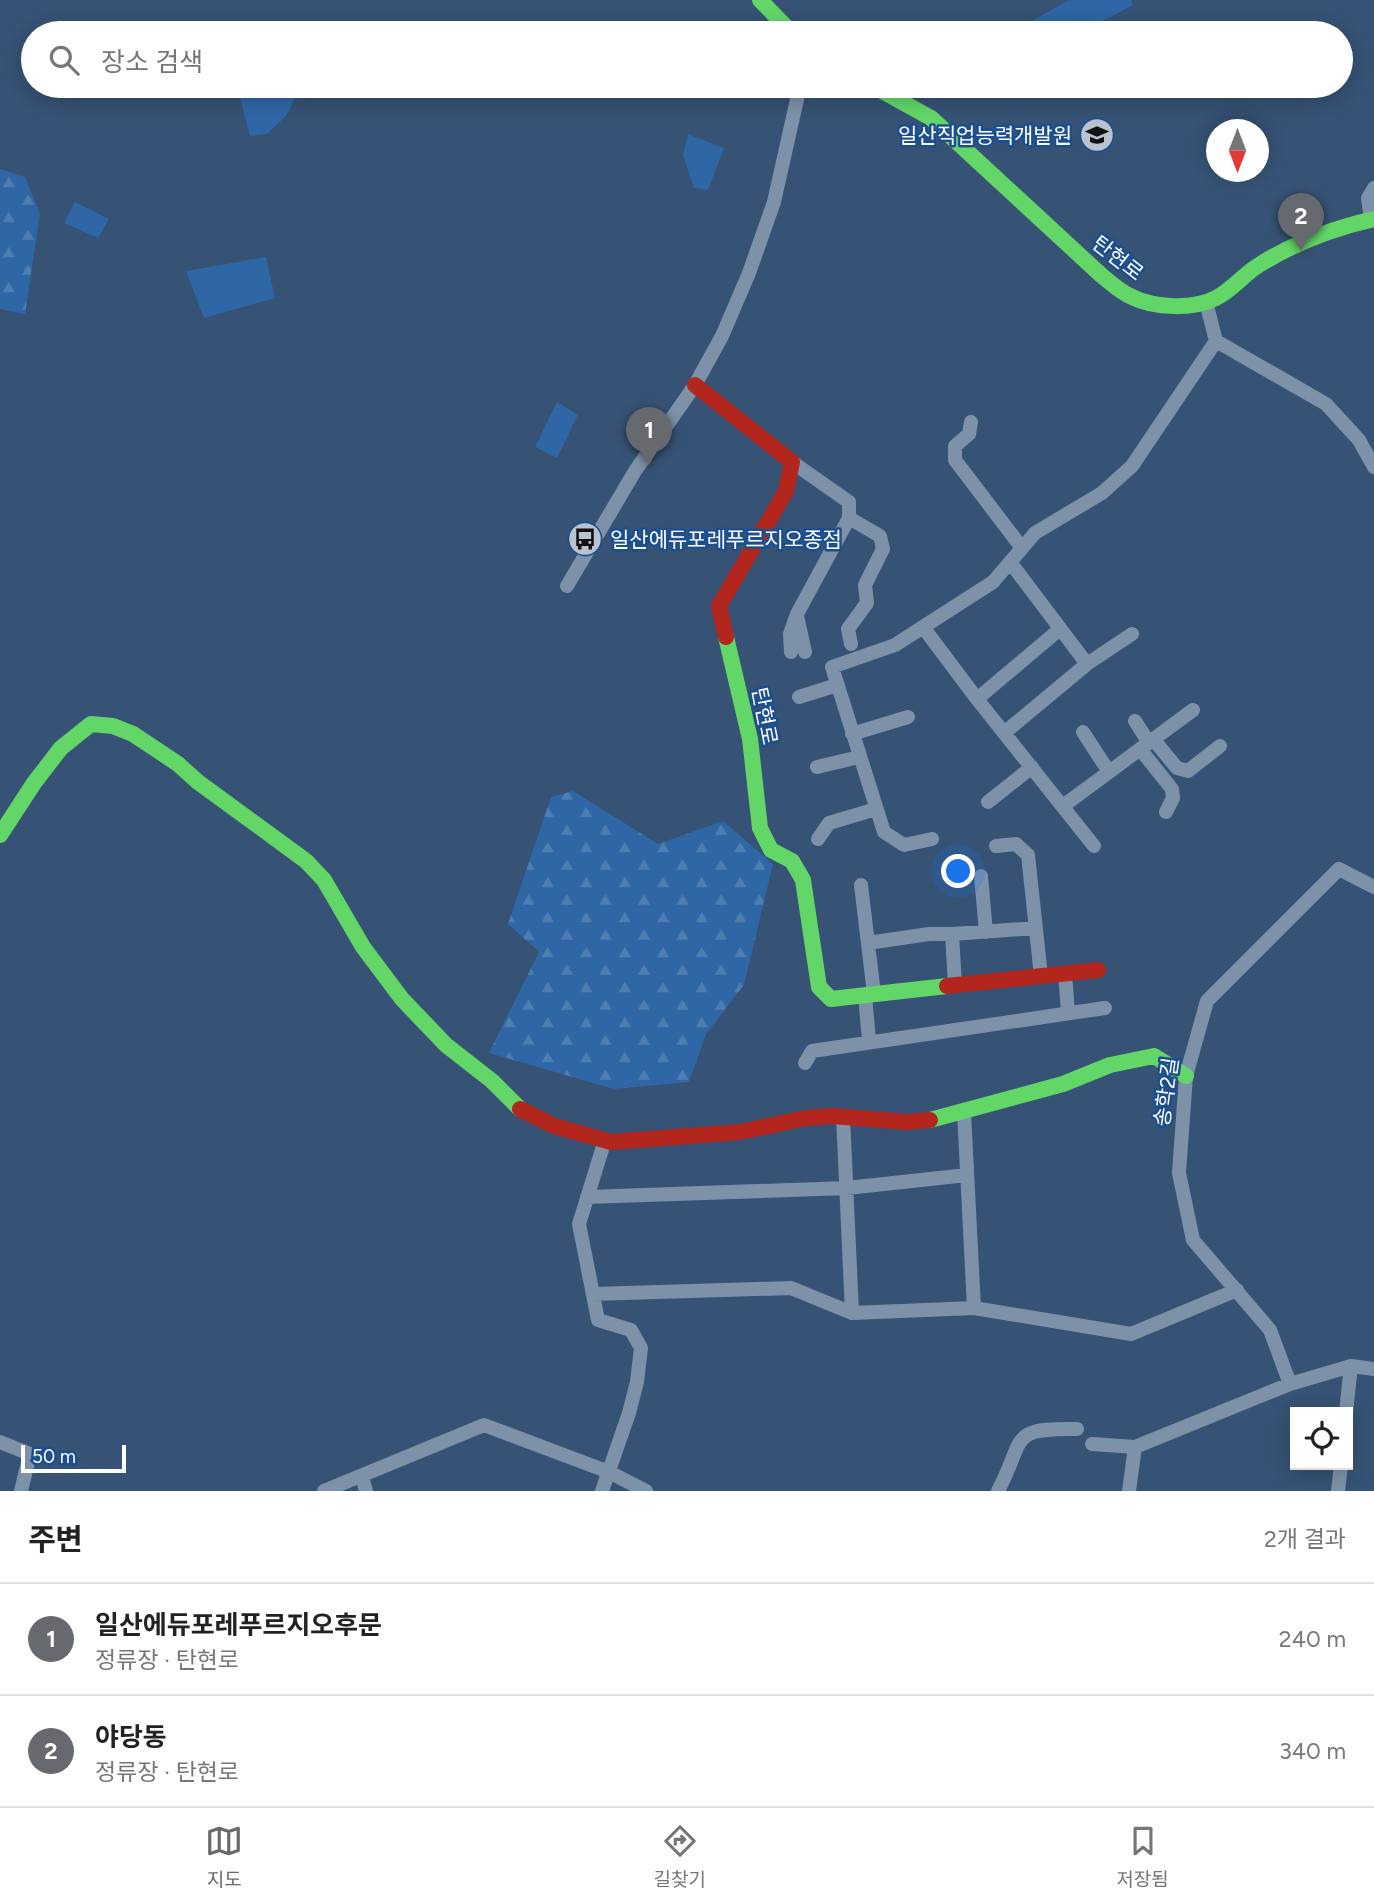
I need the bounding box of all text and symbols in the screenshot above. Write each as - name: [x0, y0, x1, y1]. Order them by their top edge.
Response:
- search box: [21, 21, 1353, 98]
- icon: search: [45, 41, 83, 79]
- text: 장소 검색: [101, 46, 203, 78]
- school or university icon: 일산직업능력개발원: [1078, 116, 1116, 154]
- north arrow: [1206, 119, 1269, 182]
- place label: 일산직업능력개발원: [898, 123, 1072, 148]
- pin: 2: [1278, 193, 1324, 251]
- street label: 탄현로: [1087, 230, 1149, 286]
- pin: 1: [626, 407, 672, 465]
- bus stop icon: 일산에듀포레푸르지오종점: [566, 520, 604, 558]
- place label: 일산에듀포레푸르지오종점: [610, 527, 842, 552]
- street label: 탄현로: [747, 685, 783, 747]
- your location: [941, 854, 975, 888]
- street label: 송학2길: [1149, 1056, 1183, 1128]
- map controls: [1290, 1407, 1353, 1470]
- button: locate: [1290, 1407, 1353, 1470]
- scale bar: [21, 1442, 126, 1474]
- text: 50 m: [32, 1445, 76, 1468]
- text: 주변: [28, 1521, 83, 1558]
- text: 2개 결과: [1264, 1525, 1346, 1553]
- text: 일산에듀포레푸르지오후문: [95, 1609, 382, 1641]
- text: 1: [46, 1625, 56, 1653]
- text: 240 m: [1279, 1625, 1346, 1653]
- text: 정류장 · 탄현로: [95, 1646, 239, 1674]
- text: 야당동: [95, 1721, 167, 1753]
- text: 2: [44, 1737, 58, 1765]
- text: 340 m: [1279, 1737, 1346, 1765]
- text: 정류장 · 탄현로: [95, 1758, 239, 1786]
- tab: 지도: [205, 1822, 243, 1891]
- tab: 길찾기: [654, 1822, 706, 1891]
- tab: 저장됨: [1116, 1822, 1169, 1891]

